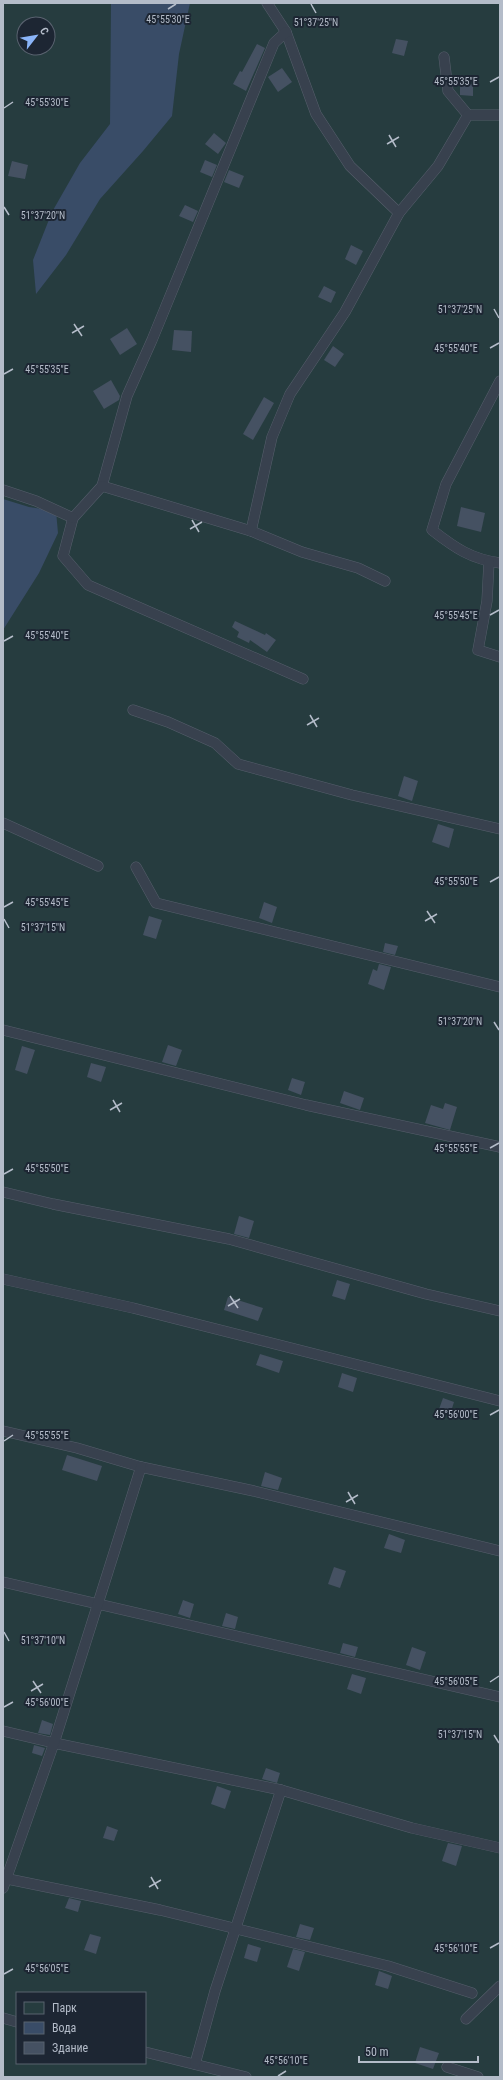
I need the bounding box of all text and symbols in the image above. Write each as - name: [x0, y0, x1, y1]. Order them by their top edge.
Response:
- text: 45°55'30"E: [146, 14, 190, 25]
- north arrow: [16, 16, 56, 56]
- text: 51°37'25"N: [294, 17, 338, 28]
- text: С: [37, 25, 51, 37]
- text: 45°55'35"E: [434, 76, 478, 87]
- text: 45°55'30"E: [25, 97, 69, 108]
- text: 51°37'20"N: [21, 210, 65, 221]
- text: 51°37'25"N: [438, 304, 482, 315]
- text: 45°55'40"E: [434, 343, 478, 354]
- text: 45°55'35"E: [25, 364, 69, 375]
- text: 45°55'45"E: [434, 610, 478, 621]
- text: 45°55'40"E: [25, 630, 69, 641]
- text: 45°55'50"E: [434, 876, 478, 887]
- text: 45°55'45"E: [25, 897, 69, 908]
- text: 51°37'15"N: [21, 922, 65, 933]
- text: 51°37'20"N: [438, 1016, 482, 1027]
- text: 45°55'55"E: [434, 1143, 478, 1154]
- text: 45°55'50"E: [25, 1163, 69, 1174]
- text: 45°56'00"E: [434, 1409, 478, 1420]
- text: 45°55'55"E: [25, 1430, 69, 1441]
- text: 51°37'10"N: [21, 1635, 65, 1646]
- text: 45°56'05"E: [434, 1676, 478, 1687]
- text: 45°56'00"E: [25, 1697, 69, 1708]
- text: 51°37'15"N: [438, 1729, 482, 1740]
- text: 45°56'10"E: [434, 1943, 478, 1954]
- text: 45°56'05"E: [25, 1963, 69, 1974]
- legend: [16, 1992, 146, 2064]
- text: Парк: [52, 2001, 77, 2015]
- text: Вода: [52, 2021, 77, 2035]
- scale bar: [359, 2038, 478, 2064]
- text: Здание: [52, 2041, 89, 2055]
- text: 50 m: [365, 2045, 389, 2059]
- text: 45°56'10"E: [264, 2055, 308, 2066]

